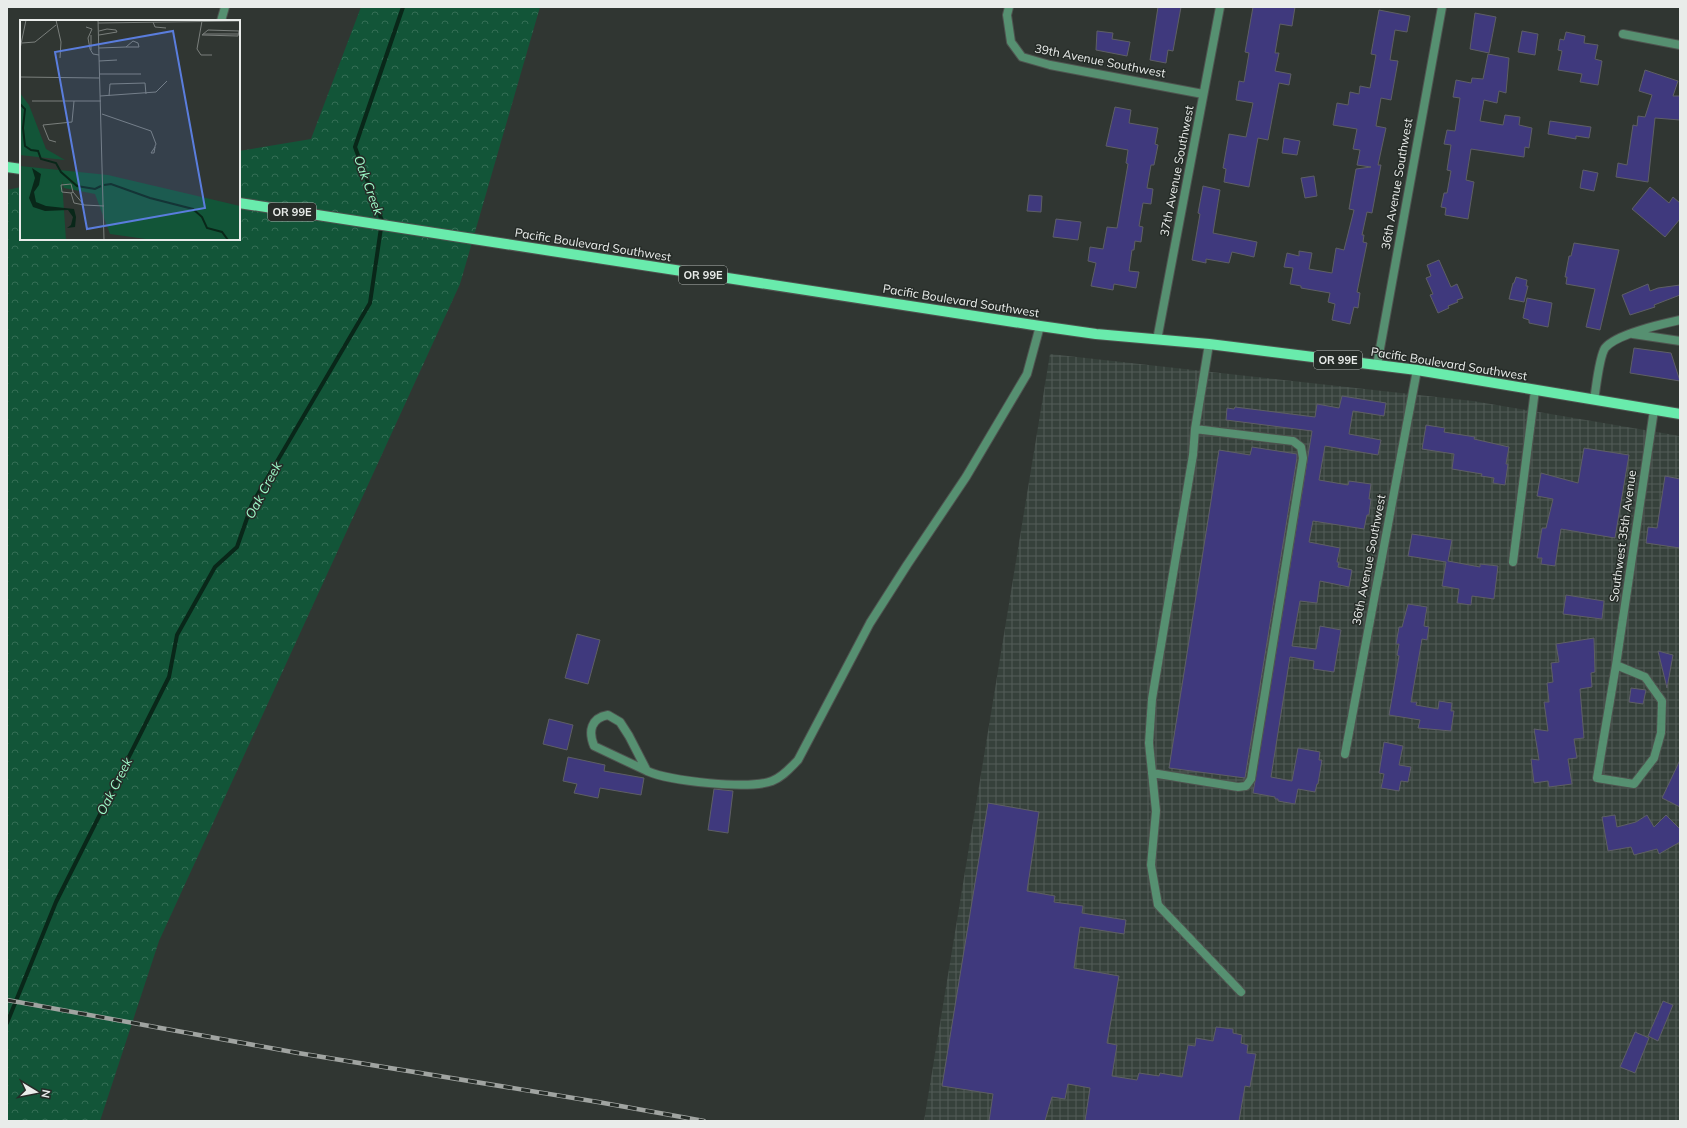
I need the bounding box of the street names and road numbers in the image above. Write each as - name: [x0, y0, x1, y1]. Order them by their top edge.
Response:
- street label: 39th Avenue Southwest: [1033, 40, 1167, 81]
- street label: 37th Avenue Southwest: [1156, 104, 1197, 238]
- street label: 36th Avenue Southwest: [1378, 117, 1415, 251]
- road number: OR 99E: [268, 203, 316, 221]
- street label: Pacific Boulevard Southwest: [514, 225, 672, 264]
- road number: OR 99E: [679, 266, 727, 284]
- street label: Pacific Boulevard Southwest: [882, 281, 1040, 320]
- street label: Pacific Boulevard Southwest: [1370, 344, 1528, 383]
- road number: OR 99E: [1314, 351, 1362, 369]
- street label: Southwest 35th Avenue: [1606, 469, 1639, 603]
- street label: 36th Avenue Southwest: [1348, 493, 1389, 627]

